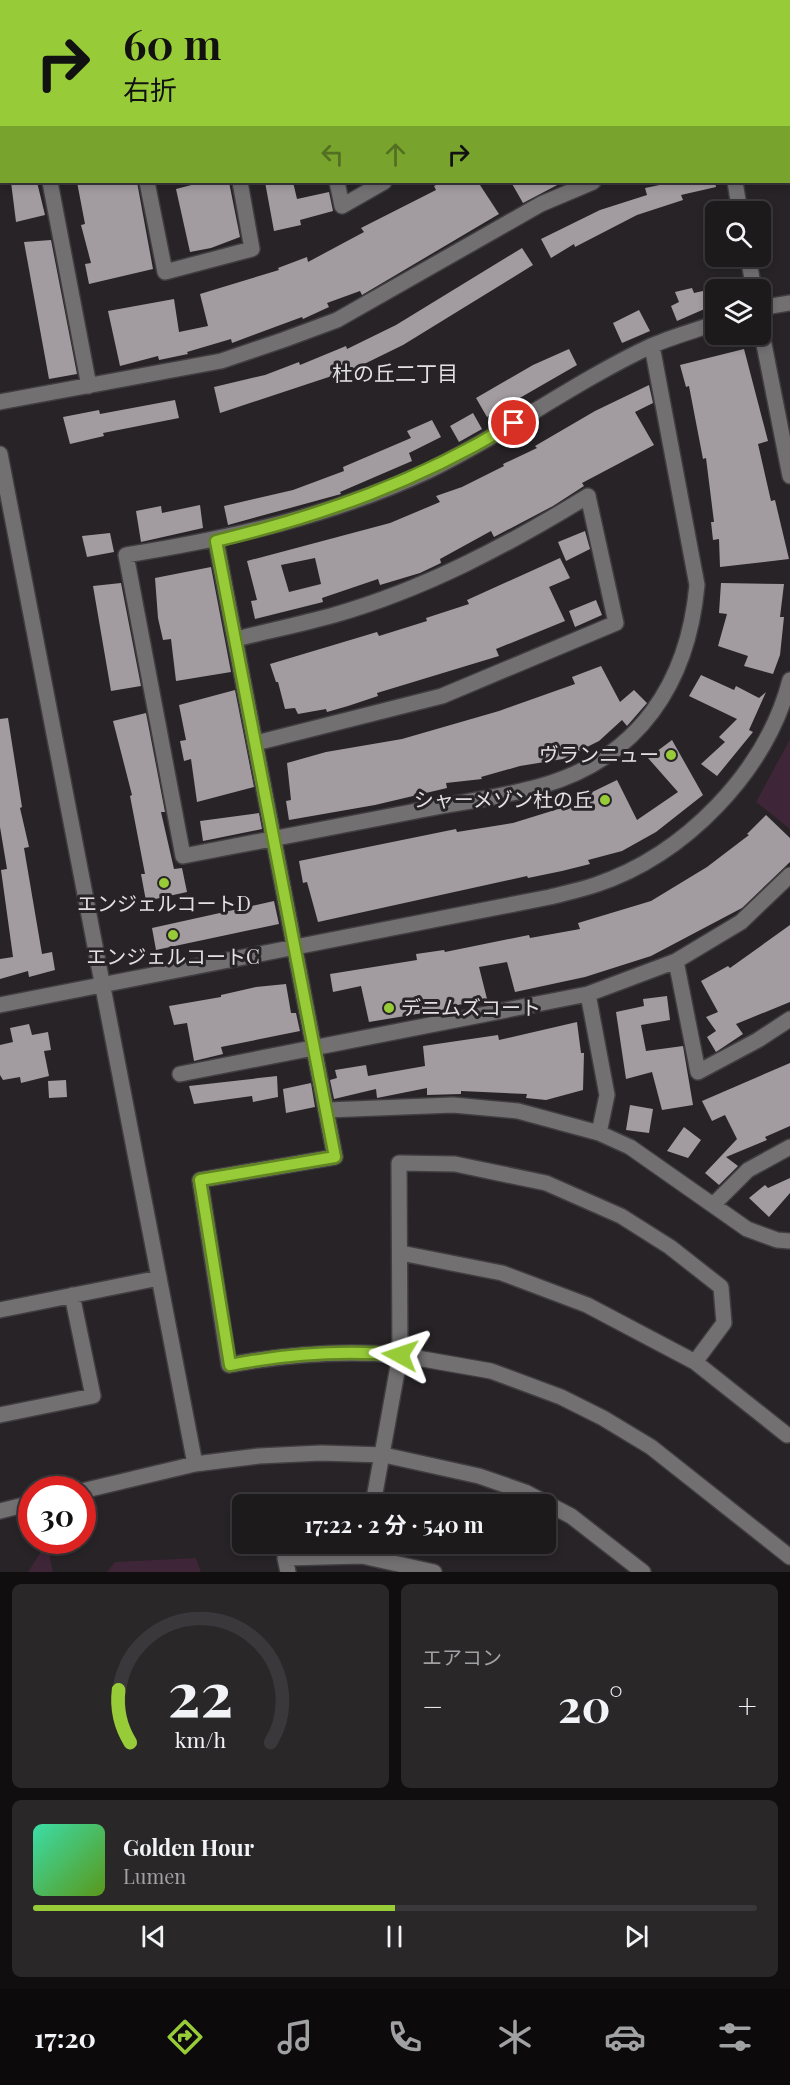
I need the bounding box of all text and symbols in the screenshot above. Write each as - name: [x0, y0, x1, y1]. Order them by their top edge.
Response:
- text: 60 m: [123, 15, 221, 71]
- icon: right: [24, 24, 102, 102]
- text: 右折: [123, 71, 177, 107]
- icon: left: [316, 138, 349, 171]
- icon: ahead: [379, 138, 412, 171]
- icon: right: [442, 138, 475, 171]
- map controls: [705, 201, 771, 345]
- button: search: [705, 201, 771, 267]
- button: layers: [705, 279, 771, 345]
- district label: 杜の丘二丁目: [332, 358, 458, 386]
- pin: [488, 397, 539, 448]
- icon: arrive: [497, 406, 530, 439]
- place label: ヴランニュー: [539, 740, 659, 767]
- marker: ヴランニュー: [664, 748, 678, 762]
- place label: シャーメゾン杜の丘: [414, 785, 593, 812]
- marker: シャーメゾン杜の丘: [598, 793, 612, 807]
- marker: エンジェルコートD: [157, 876, 171, 890]
- place label: エンジェルコートD: [77, 889, 251, 916]
- marker: エンジェルコートC: [166, 928, 180, 942]
- place label: エンジェルコートC: [86, 942, 260, 969]
- place label: デニムズコート: [401, 993, 541, 1020]
- marker: デニムズコート: [382, 1001, 396, 1015]
- position arrow: [368, 1323, 432, 1387]
- speed limit sign: 30: [18, 1476, 96, 1554]
- text: 17:22 · 2 分 · 540 m: [304, 1509, 484, 1539]
- text: エアコン: [422, 1643, 502, 1670]
- text: 22: [168, 1649, 233, 1733]
- text: 20°: [558, 1674, 623, 1734]
- text: −: [422, 1683, 443, 1727]
- text: +: [738, 1683, 757, 1727]
- text: km/h: [175, 1725, 227, 1753]
- text: Golden Hour: [123, 1832, 254, 1862]
- text: Lumen: [123, 1862, 186, 1889]
- icon: previous: [137, 1920, 170, 1953]
- icon: pause: [378, 1920, 411, 1953]
- icon: next: [620, 1920, 653, 1953]
- icon: directions: [164, 2016, 206, 2058]
- icon: music: [274, 2016, 316, 2058]
- icon: phone: [384, 2016, 426, 2058]
- icon: climate: [494, 2016, 536, 2058]
- icon: car: [604, 2016, 646, 2058]
- icon: filters: [714, 2016, 756, 2058]
- text: 17:20: [34, 2019, 96, 2055]

